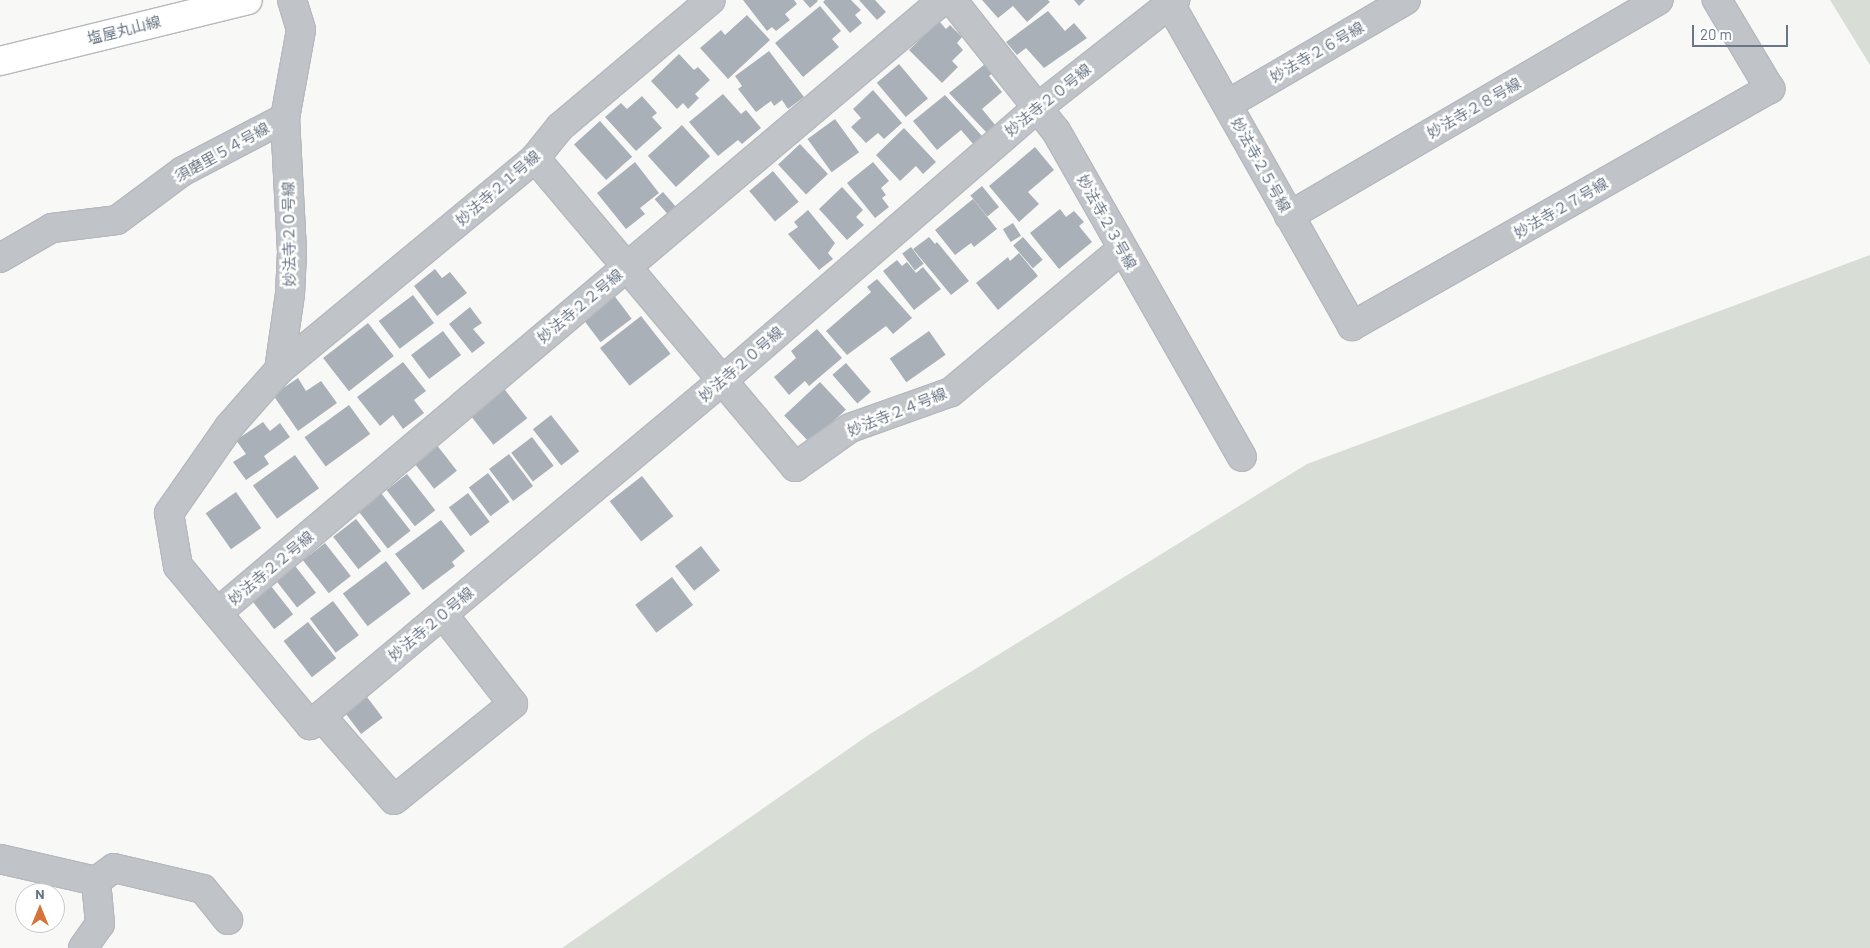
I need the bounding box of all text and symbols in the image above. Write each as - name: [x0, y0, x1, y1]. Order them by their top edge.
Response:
- street label: 塩屋丸山線: [85, 12, 163, 48]
- scale bar: [1695, 15, 1791, 47]
- street label: 妙法寺２６号線: [1267, 18, 1367, 86]
- text: 20 m: [1700, 25, 1732, 43]
- street label: 妙法寺２０号線: [1002, 60, 1094, 140]
- street label: 妙法寺２８号線: [1424, 74, 1524, 142]
- street label: 妙法寺２５号線: [1228, 115, 1294, 215]
- street label: 須磨里５４号線: [172, 119, 272, 185]
- street label: 妙法寺２１号線: [452, 147, 544, 229]
- street label: 妙法寺２３号線: [1074, 172, 1140, 272]
- street label: 妙法寺２７号線: [1511, 174, 1611, 242]
- street label: 妙法寺２０号線: [279, 181, 299, 287]
- street label: 妙法寺２２号線: [534, 265, 626, 347]
- street label: 妙法寺２０号線: [695, 323, 787, 405]
- street label: 妙法寺２４号線: [845, 384, 949, 440]
- street label: 妙法寺２２号線: [225, 527, 317, 609]
- street label: 妙法寺２０号線: [385, 583, 477, 665]
- north arrow: [15, 883, 65, 933]
- text: N: [35, 885, 45, 902]

